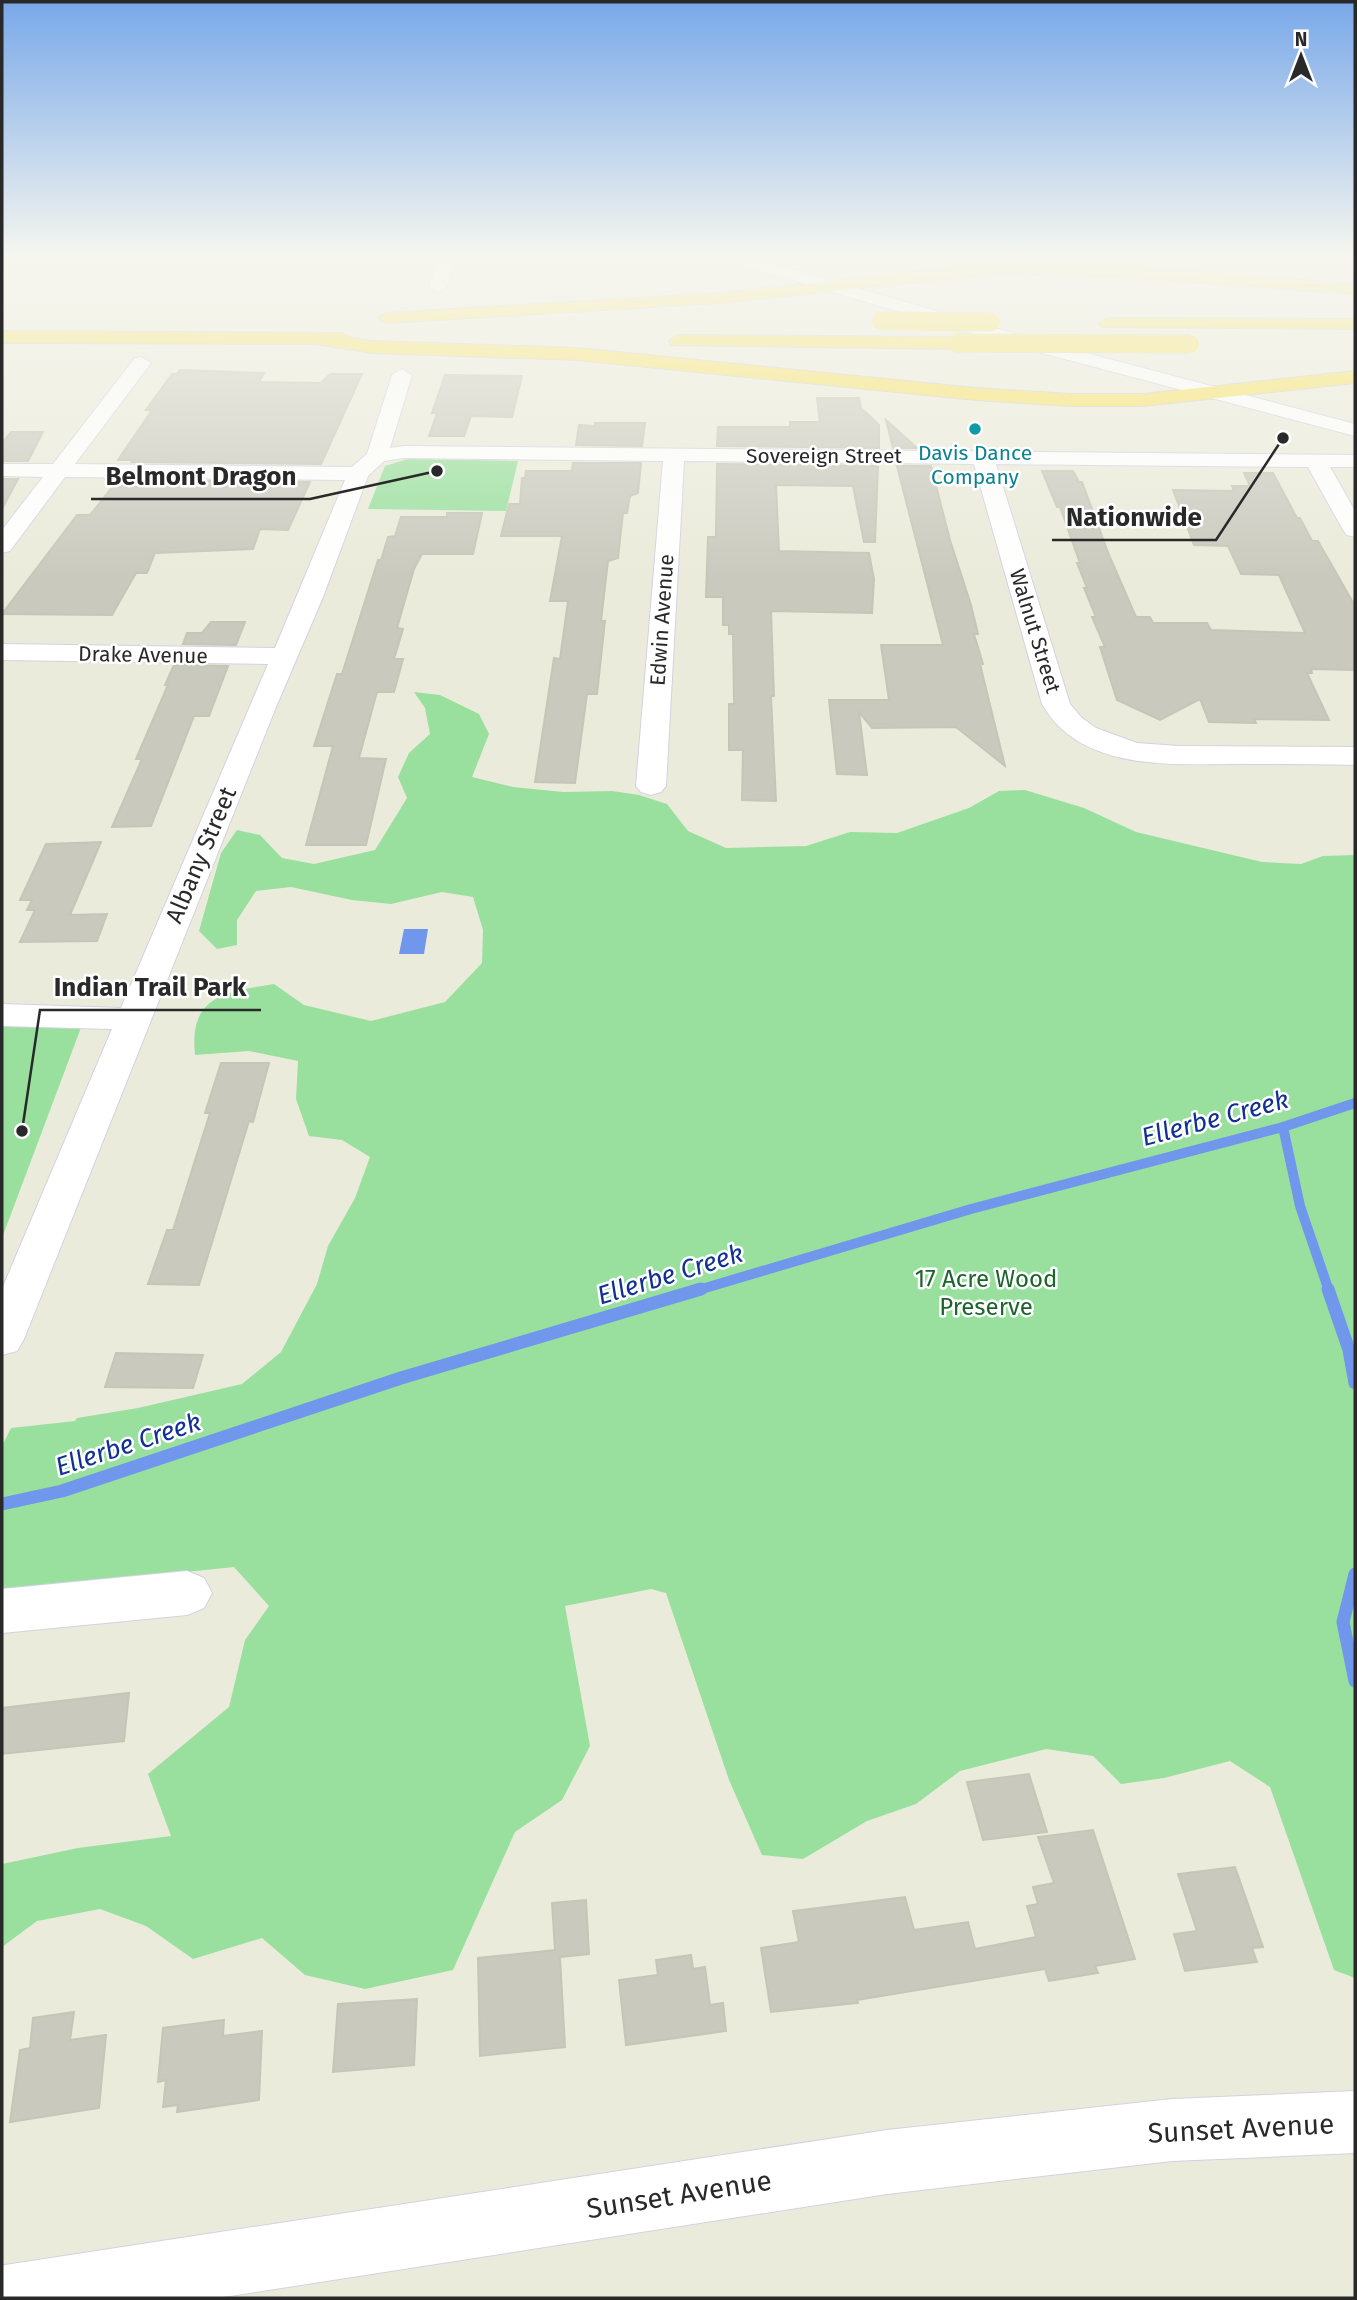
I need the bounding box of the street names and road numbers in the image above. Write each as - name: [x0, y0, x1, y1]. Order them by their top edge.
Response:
- street label: Sovereign Street: [746, 443, 902, 469]
- street label: Edwin Avenue: [644, 553, 680, 687]
- street label: Walnut Street: [1004, 566, 1066, 697]
- street label: Drake Avenue: [78, 641, 208, 669]
- street label: Albany Street: [160, 782, 242, 927]
- street label: Sunset Avenue: [1147, 2107, 1335, 2150]
- street label: Sunset Avenue: [584, 2164, 774, 2225]

